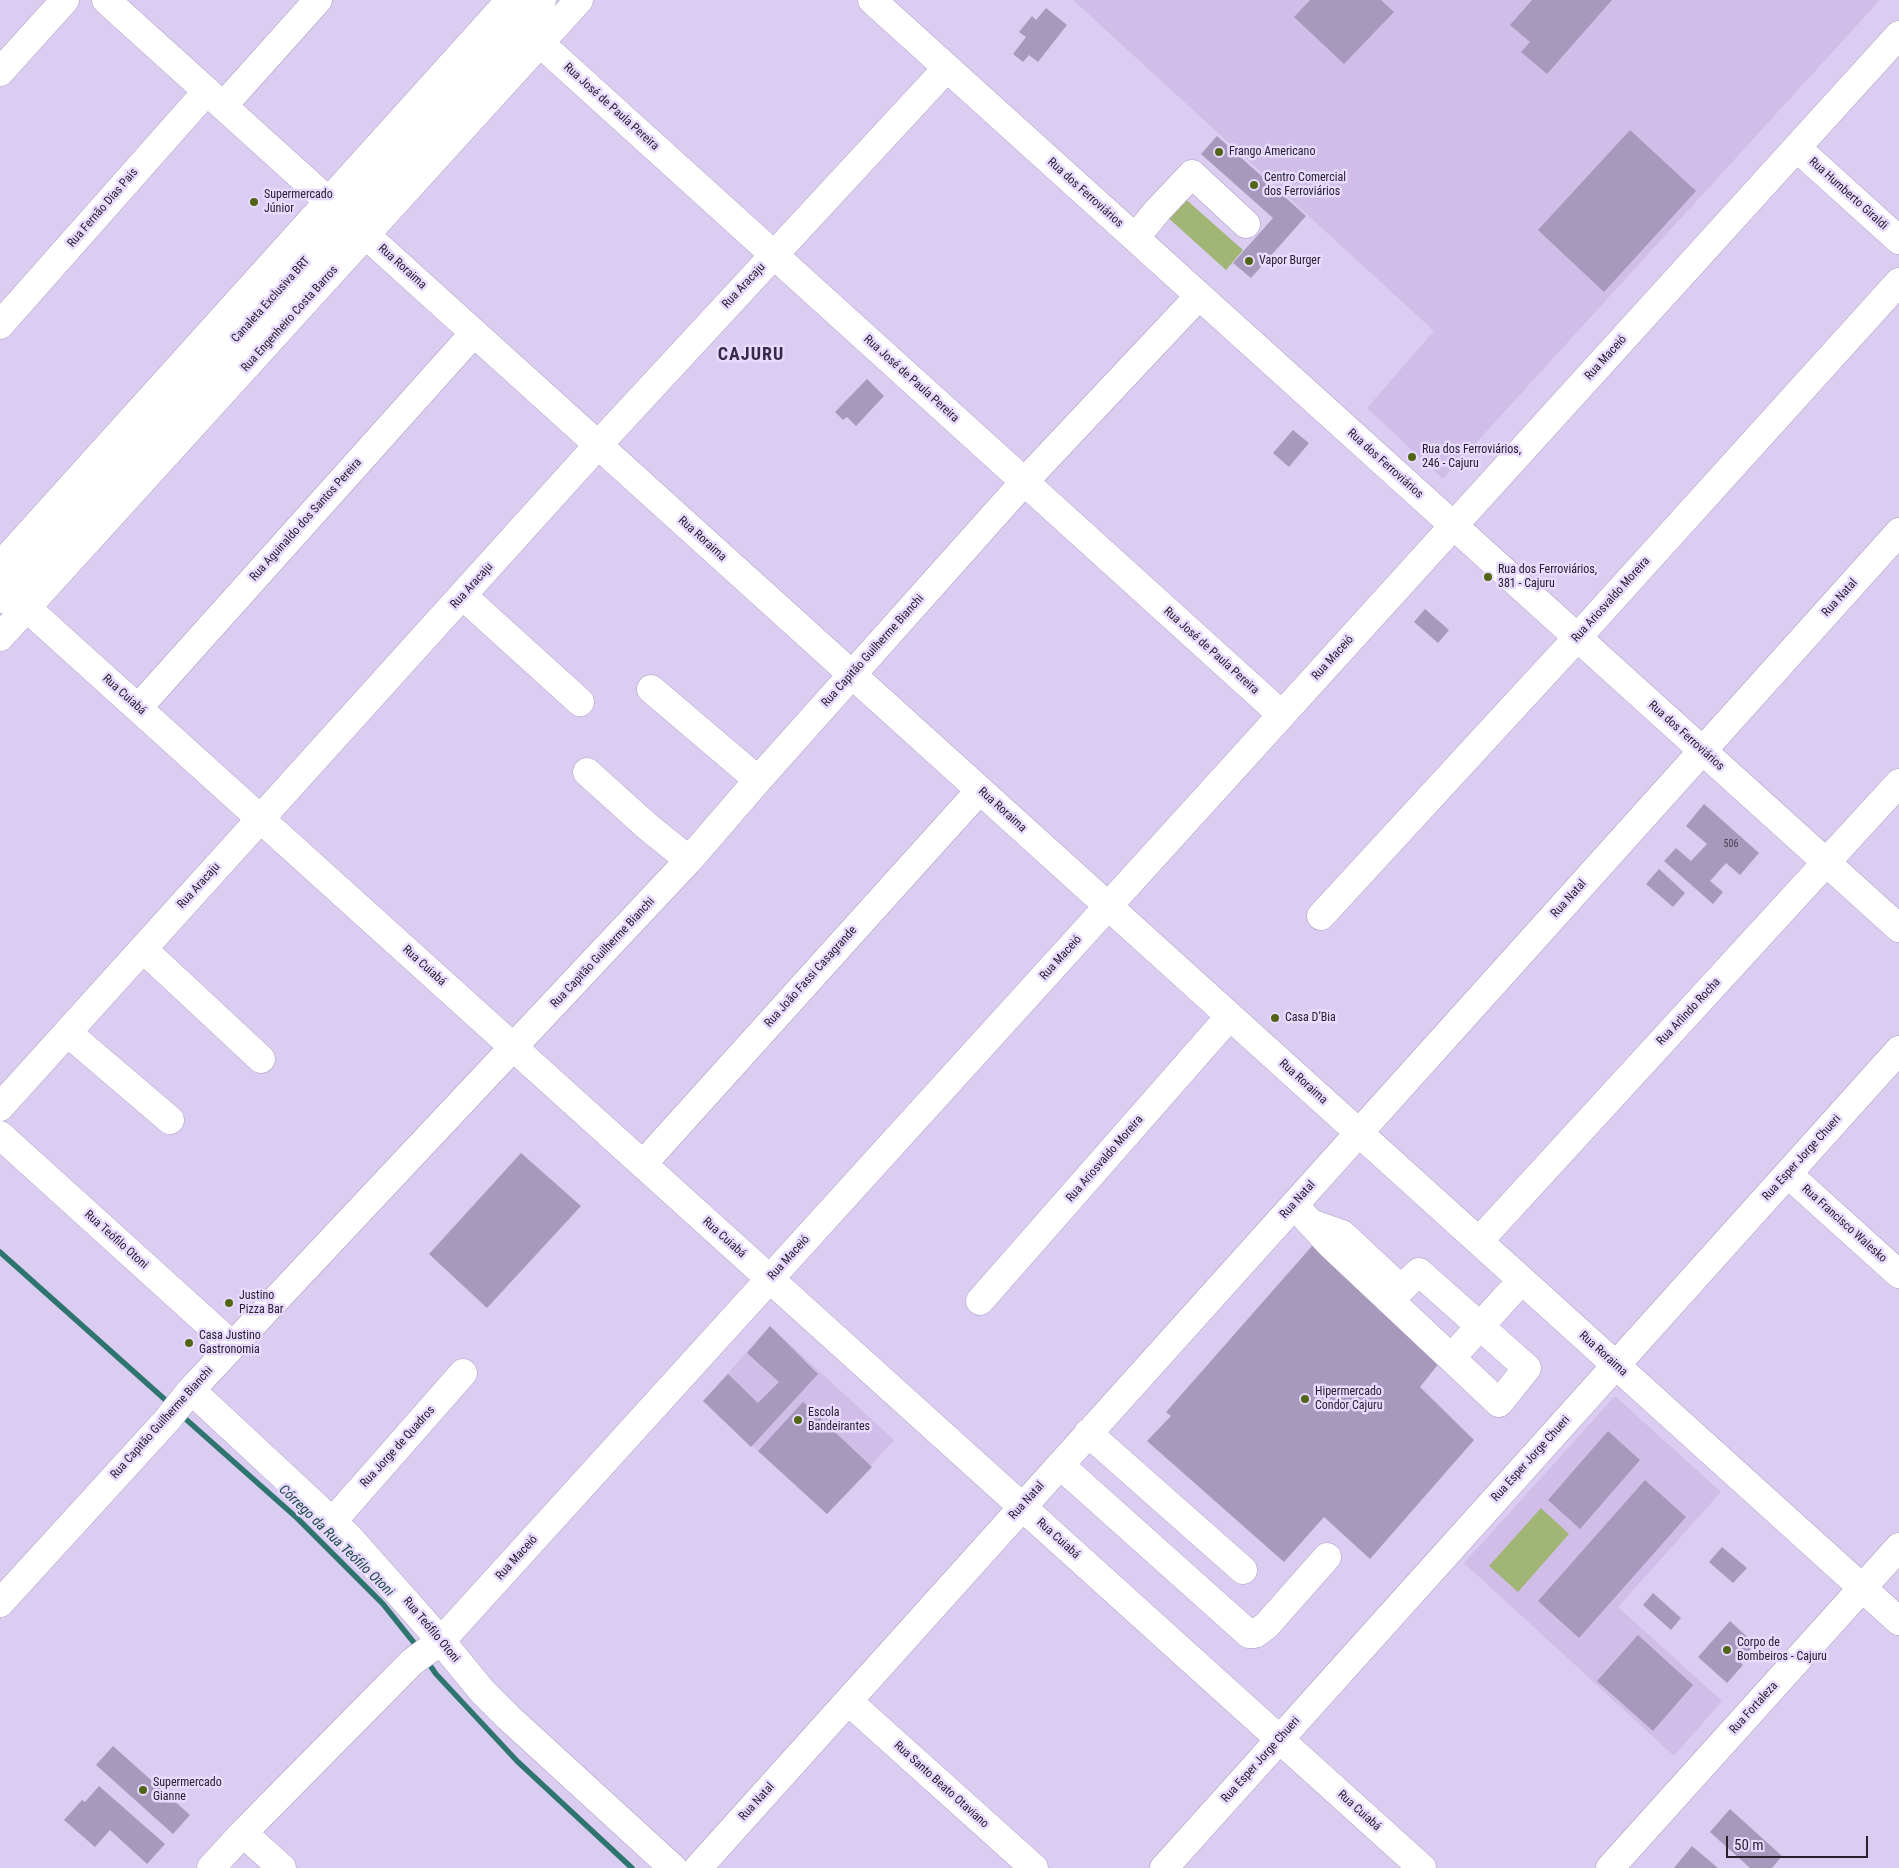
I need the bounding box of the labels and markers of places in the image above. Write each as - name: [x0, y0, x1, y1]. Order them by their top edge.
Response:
- place label: Frango Americano: [1229, 145, 1315, 159]
- marker: Frango Americano: [1213, 146, 1225, 158]
- place label: Centro Comercial dos Ferroviários: [1264, 171, 1346, 199]
- marker: Centro Comercial dos Ferroviários: [1248, 179, 1260, 191]
- place label: Supermercado Júnior: [264, 188, 333, 216]
- marker: Supermercado Júnior: [248, 196, 260, 208]
- place label: Vapor Burger: [1259, 254, 1321, 268]
- marker: Vapor Burger: [1243, 255, 1255, 267]
- place label: Rua dos Ferroviários, 246 - Cajuru: [1422, 443, 1521, 471]
- marker: Rua dos Ferroviários, 246 - Cajuru: [1406, 451, 1418, 463]
- place label: Rua dos Ferroviários, 381 - Cajuru: [1498, 563, 1597, 591]
- marker: Rua dos Ferroviários, 381 - Cajuru: [1482, 571, 1494, 583]
- place label: Casa D’Bia: [1285, 1011, 1336, 1025]
- marker: Casa D’Bia: [1269, 1012, 1281, 1024]
- place label: Justino Pizza Bar: [239, 1289, 283, 1317]
- marker: Justino Pizza Bar: [223, 1297, 235, 1309]
- place label: Casa Justino Gastronomia: [199, 1329, 261, 1357]
- marker: Casa Justino Gastronomia: [183, 1337, 195, 1349]
- place label: Hipermercado Condor Cajuru: [1315, 1385, 1383, 1413]
- marker: Hipermercado Condor Cajuru: [1299, 1393, 1311, 1405]
- place label: Escola Bandeirantes: [808, 1406, 870, 1434]
- marker: Escola Bandeirantes: [792, 1414, 804, 1426]
- place label: Corpo de Bombeiros - Cajuru: [1737, 1636, 1827, 1664]
- marker: Corpo de Bombeiros - Cajuru: [1721, 1644, 1733, 1656]
- place label: Supermercado Gianne: [153, 1776, 222, 1804]
- marker: Supermercado Gianne: [137, 1784, 149, 1796]

